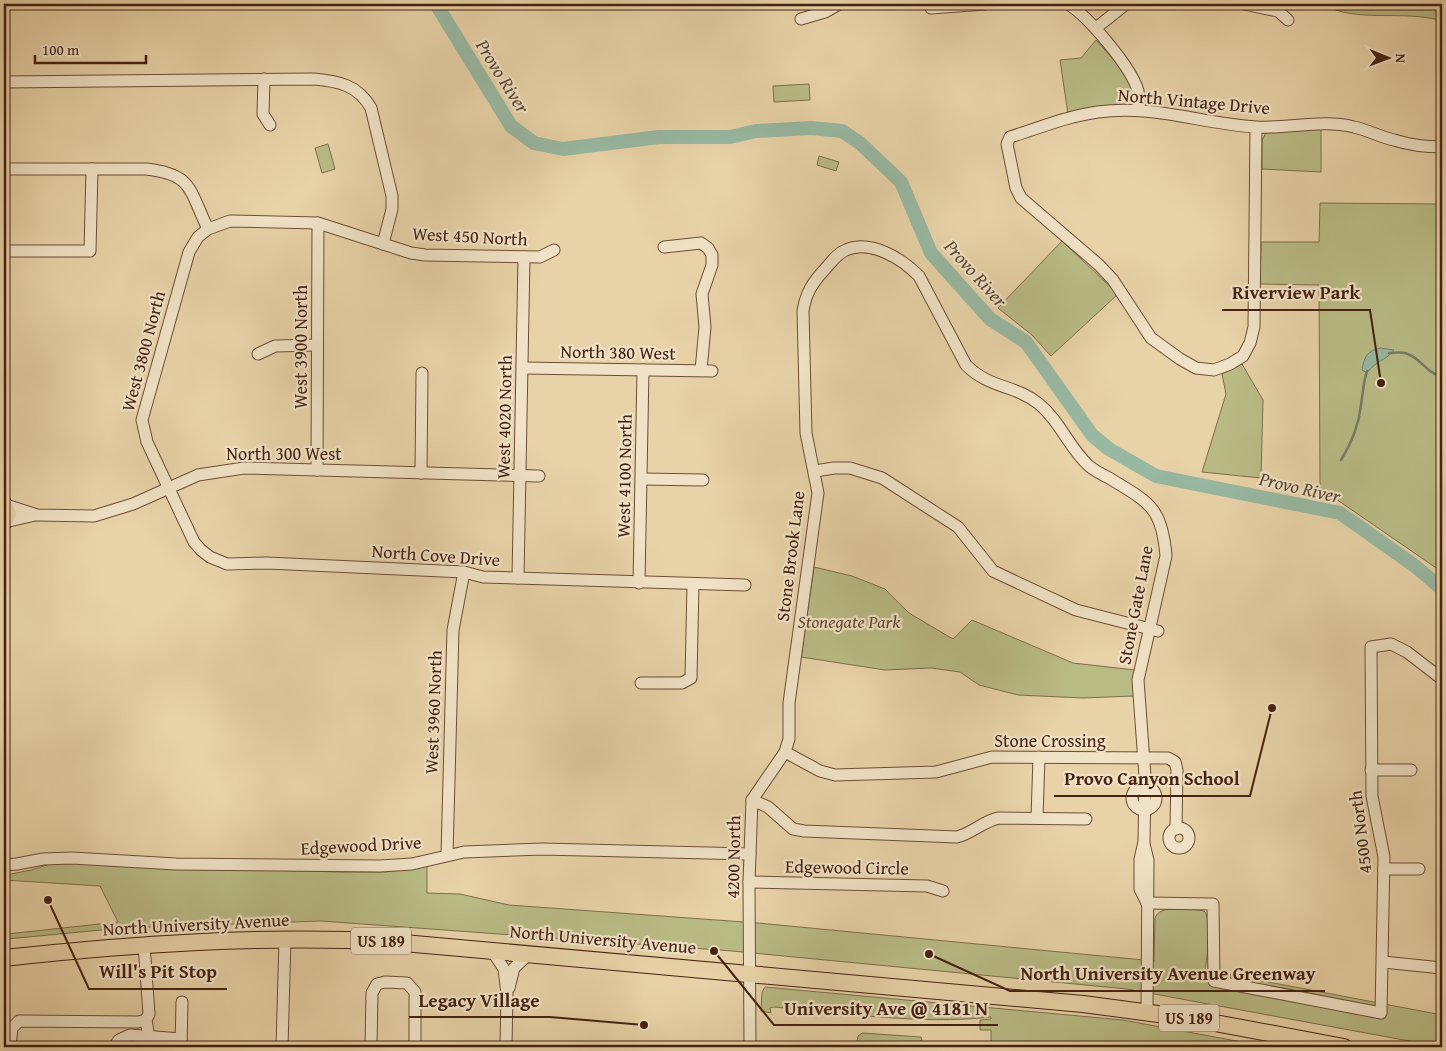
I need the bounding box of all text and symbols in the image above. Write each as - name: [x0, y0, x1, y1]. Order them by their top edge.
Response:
- scale bar: [35, 32, 146, 64]
- north arrow: [1364, 32, 1414, 82]
- water label: Provo River: [469, 33, 537, 119]
- text: 100 m: [42, 39, 80, 60]
- text: N: [1391, 53, 1411, 64]
- street label: North Vintage Drive: [1117, 81, 1271, 121]
- street label: West 450 North: [412, 220, 528, 252]
- water label: Provo River: [937, 232, 1015, 314]
- callout: Riverview Park: [1222, 276, 1370, 310]
- text: Riverview Park: [1232, 278, 1360, 306]
- street label: West 3900 North: [287, 285, 314, 409]
- street label: West 3800 North: [114, 288, 172, 414]
- street label: North 380 West: [560, 337, 677, 367]
- street label: West 4020 North: [489, 355, 519, 479]
- street label: West 4100 North: [609, 414, 639, 538]
- street label: North 300 West: [226, 440, 342, 467]
- water label: Provo River: [1256, 464, 1344, 510]
- street label: Stone Brook Lane: [769, 489, 811, 623]
- street label: North Cove Drive: [371, 537, 501, 573]
- street label: Stone Gate Lane: [1110, 543, 1160, 667]
- park label: Stonegate Park: [798, 608, 901, 635]
- street label: West 3960 North: [417, 650, 449, 774]
- street label: Stone Crossing: [994, 727, 1106, 754]
- callout: Provo Canyon School: [1054, 762, 1250, 796]
- text: Provo Canyon School: [1064, 764, 1240, 792]
- street label: 4500 North: [1342, 789, 1378, 875]
- street label: 4200 North: [719, 815, 747, 899]
- street label: Edgewood Drive: [300, 828, 422, 862]
- street label: Edgewood Circle: [785, 852, 909, 882]
- street label: North University Avenue: [102, 906, 290, 942]
- street label: North University Avenue: [509, 917, 697, 961]
- road number: US 189: [351, 928, 411, 954]
- callout: Will's Pit Stop: [89, 955, 227, 989]
- text: Will's Pit Stop: [99, 957, 217, 985]
- callout: North University Avenue Greenway: [1010, 957, 1325, 991]
- text: North University Avenue Greenway: [1021, 959, 1316, 987]
- callout: Legacy Village: [409, 983, 550, 1017]
- text: Legacy Village: [418, 986, 540, 1014]
- callout: University Ave @ 4181 N: [774, 991, 998, 1025]
- text: University Ave @ 4181 N: [784, 994, 988, 1022]
- road number: US 189: [1159, 1004, 1219, 1032]

